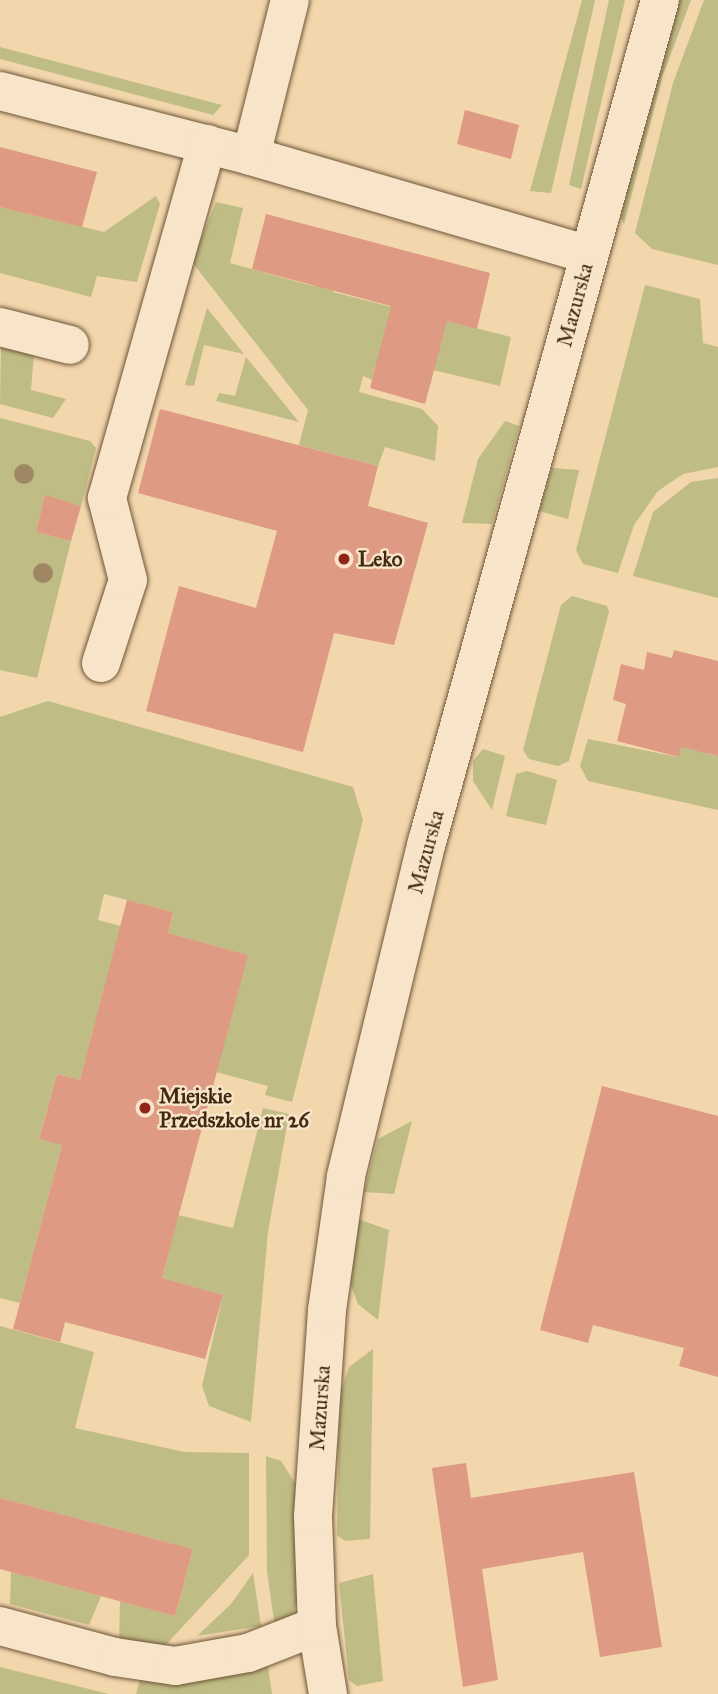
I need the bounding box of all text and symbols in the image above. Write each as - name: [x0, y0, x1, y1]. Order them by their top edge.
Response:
- street label: Mazurska: [552, 260, 598, 350]
- place label: Leko: [358, 546, 402, 572]
- marker: Leko: [336, 551, 352, 567]
- street label: Mazurska: [403, 807, 449, 897]
- place label: Miejskie Przedszkole nr 26: [159, 1083, 309, 1133]
- marker: Miejskie Przedszkole nr 26: [137, 1100, 153, 1116]
- street label: Mazurska: [304, 1364, 336, 1452]

